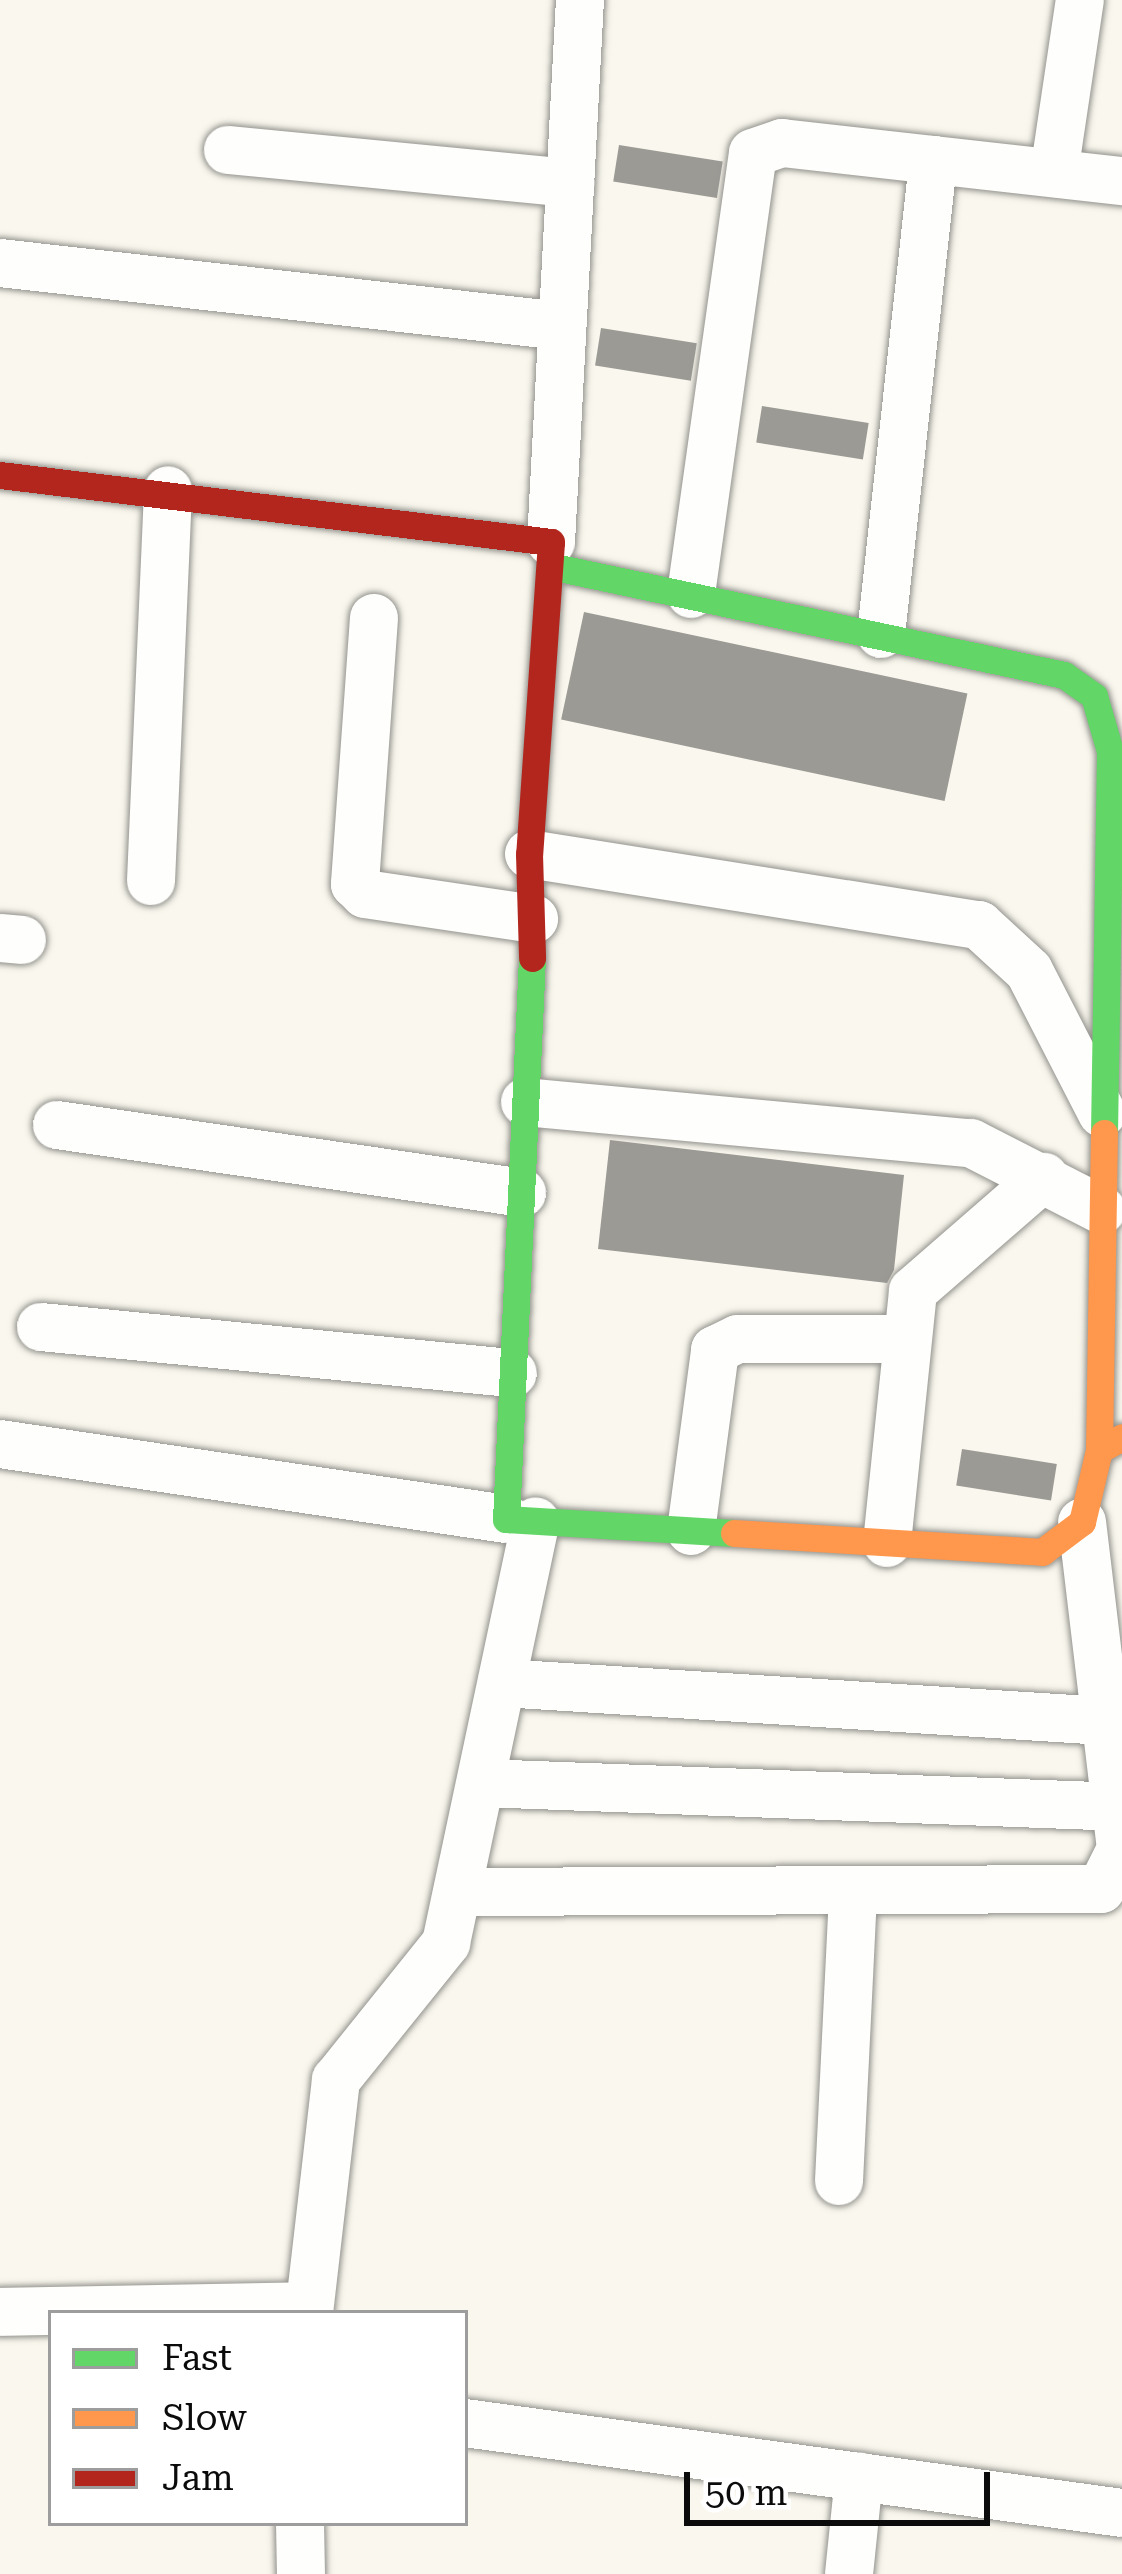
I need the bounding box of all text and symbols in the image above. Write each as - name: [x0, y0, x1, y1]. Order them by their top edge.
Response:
- legend: [48, 2310, 468, 2526]
- text: Fast: [162, 2337, 232, 2379]
- text: Slow: [162, 2397, 247, 2439]
- scale bar: [690, 2448, 996, 2522]
- text: Jam: [162, 2457, 234, 2499]
- text: 50 m: [705, 2472, 787, 2514]

